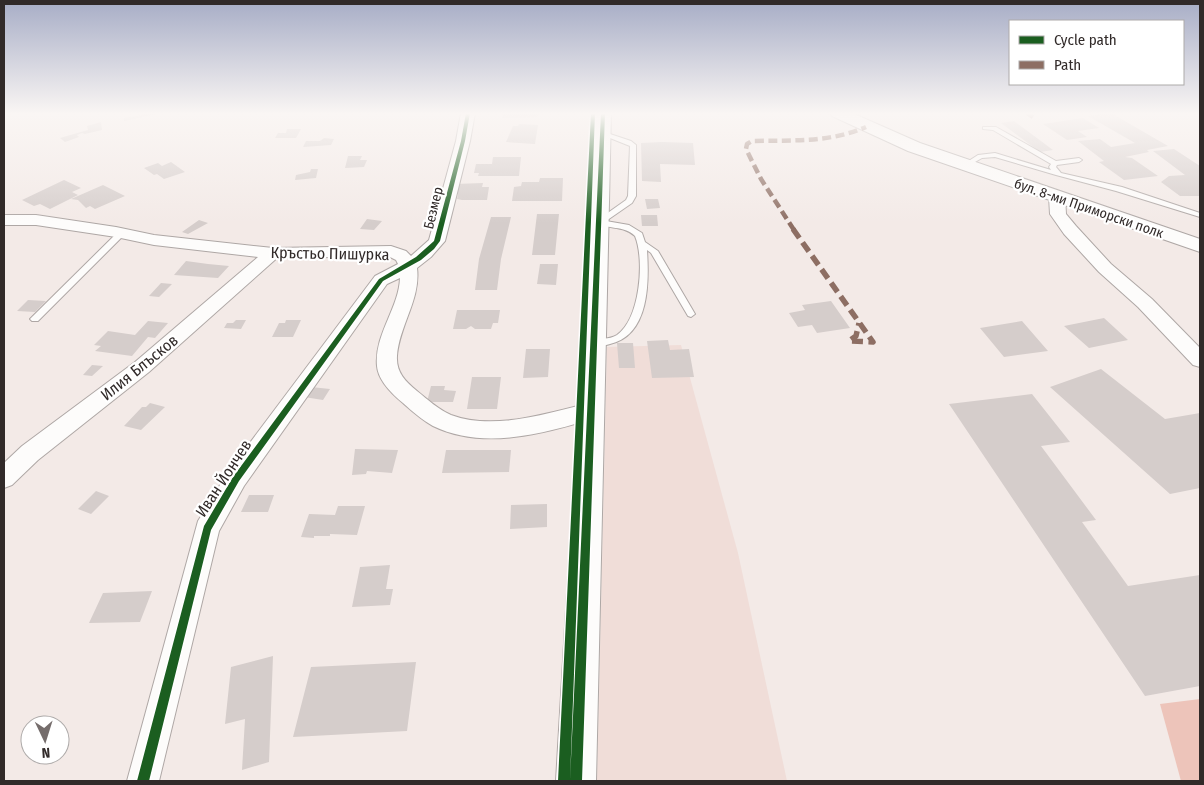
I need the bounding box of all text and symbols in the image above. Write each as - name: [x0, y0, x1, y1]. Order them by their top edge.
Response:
- legend: [1009, 20, 1184, 85]
- text: Cycle path: [1054, 31, 1117, 49]
- text: Path: [1054, 56, 1081, 74]
- street label: бул. 8-ми Приморски полк: [1012, 175, 1166, 242]
- street label: Безмер: [420, 185, 447, 231]
- street label: Кръстьо Пишурка: [270, 243, 390, 264]
- street label: Илия Блъсков: [97, 330, 182, 404]
- street label: Иван Йончев: [191, 436, 255, 520]
- north arrow: [20, 715, 70, 765]
- text: N: [41, 744, 51, 761]

